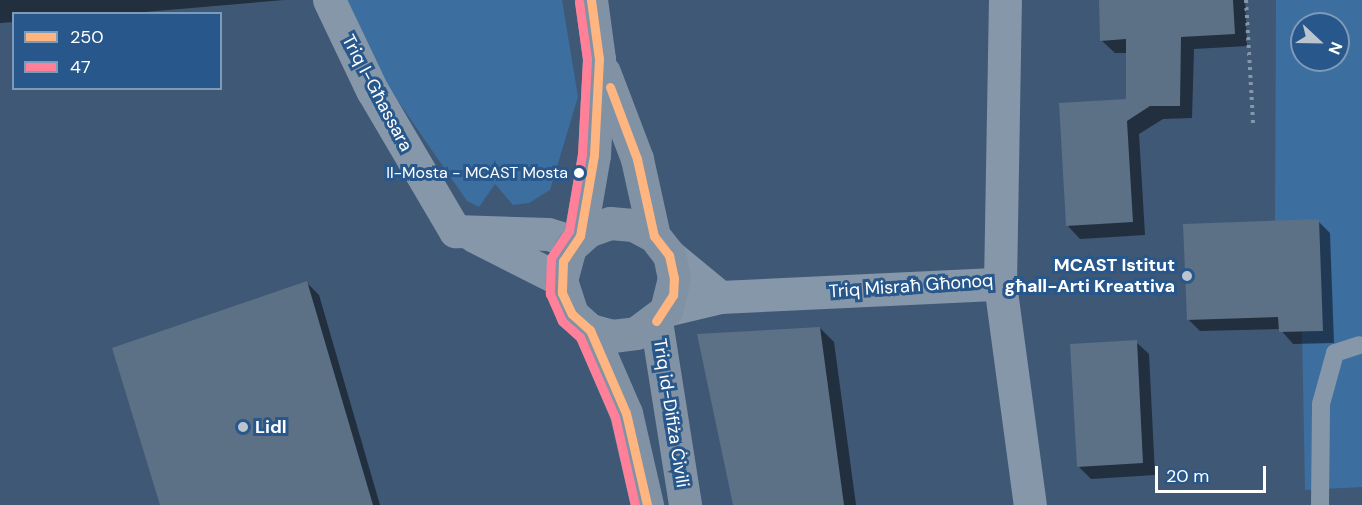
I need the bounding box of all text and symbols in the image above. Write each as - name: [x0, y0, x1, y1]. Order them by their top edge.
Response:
- legend: [12, 12, 222, 90]
- north arrow: [1290, 12, 1350, 72]
- text: 250: [70, 25, 104, 49]
- street label: Triq l-Għassara: [337, 31, 417, 155]
- text: N: [1323, 39, 1347, 58]
- text: 47: [70, 55, 91, 79]
- place label: Il-Mosta - MCAST Mosta: [386, 163, 568, 183]
- marker: Il-Mosta - MCAST Mosta: [573, 167, 585, 179]
- place label: MCAST Istitut għall-Arti Kreattiva: [1005, 255, 1175, 298]
- street label: Triq Misraħ Għonoq: [828, 269, 994, 303]
- marker: MCAST Istitut għall-Arti Kreattiva: [1180, 269, 1194, 283]
- street label: Triq id-Difiża Ċivili: [649, 337, 693, 489]
- place label: Lidl: [255, 416, 287, 438]
- marker: Lidl: [236, 420, 250, 434]
- scale bar: [1158, 454, 1269, 492]
- text: 20 m: [1166, 464, 1209, 488]

